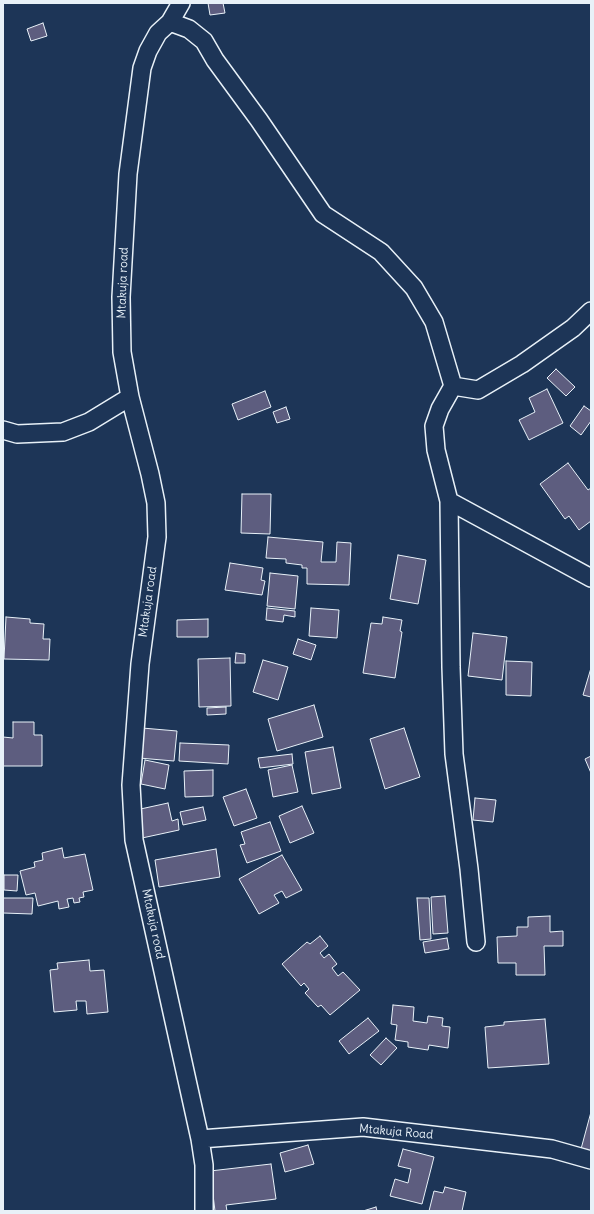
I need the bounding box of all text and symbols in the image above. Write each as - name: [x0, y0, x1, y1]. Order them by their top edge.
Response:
- street label: Mtakuja road: [115, 247, 131, 319]
- street label: Mtakuja road: [136, 566, 160, 638]
- street label: Mtakuja road: [139, 888, 167, 960]
- street label: Mtakuja Road: [358, 1122, 434, 1142]

